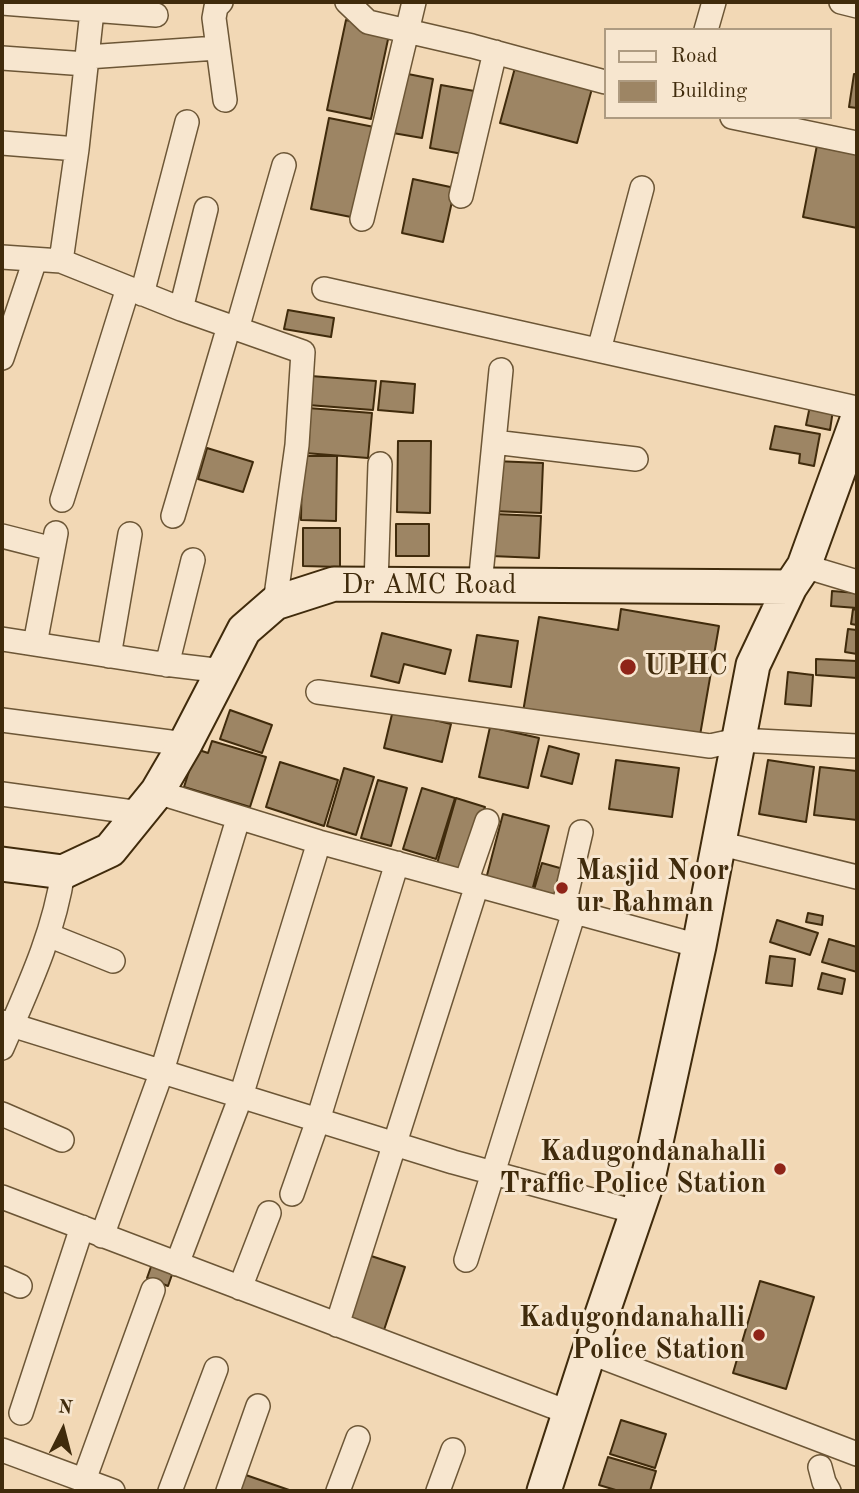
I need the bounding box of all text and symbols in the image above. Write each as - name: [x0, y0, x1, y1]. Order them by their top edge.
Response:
- legend: [604, 28, 831, 119]
- text: Road: [671, 46, 718, 67]
- text: Building: [671, 81, 747, 102]
- street label: Dr AMC Road: [342, 569, 516, 603]
- place label: UPHC: [644, 650, 727, 684]
- marker: UPHC: [618, 657, 638, 677]
- place label: Masjid Noor ur Rahman: [576, 855, 729, 921]
- marker: Masjid Noor ur Rahman: [554, 880, 570, 896]
- place label: Kadugondanahalli Traffic Police Station: [500, 1136, 766, 1202]
- marker: Kadugondanahalli Traffic Police Station: [772, 1161, 788, 1177]
- place label: Kadugondanahalli Police Station: [519, 1302, 745, 1368]
- marker: Kadugondanahalli Police Station: [751, 1327, 767, 1343]
- north arrow: [28, 1395, 98, 1465]
- text: N: [57, 1398, 73, 1419]

